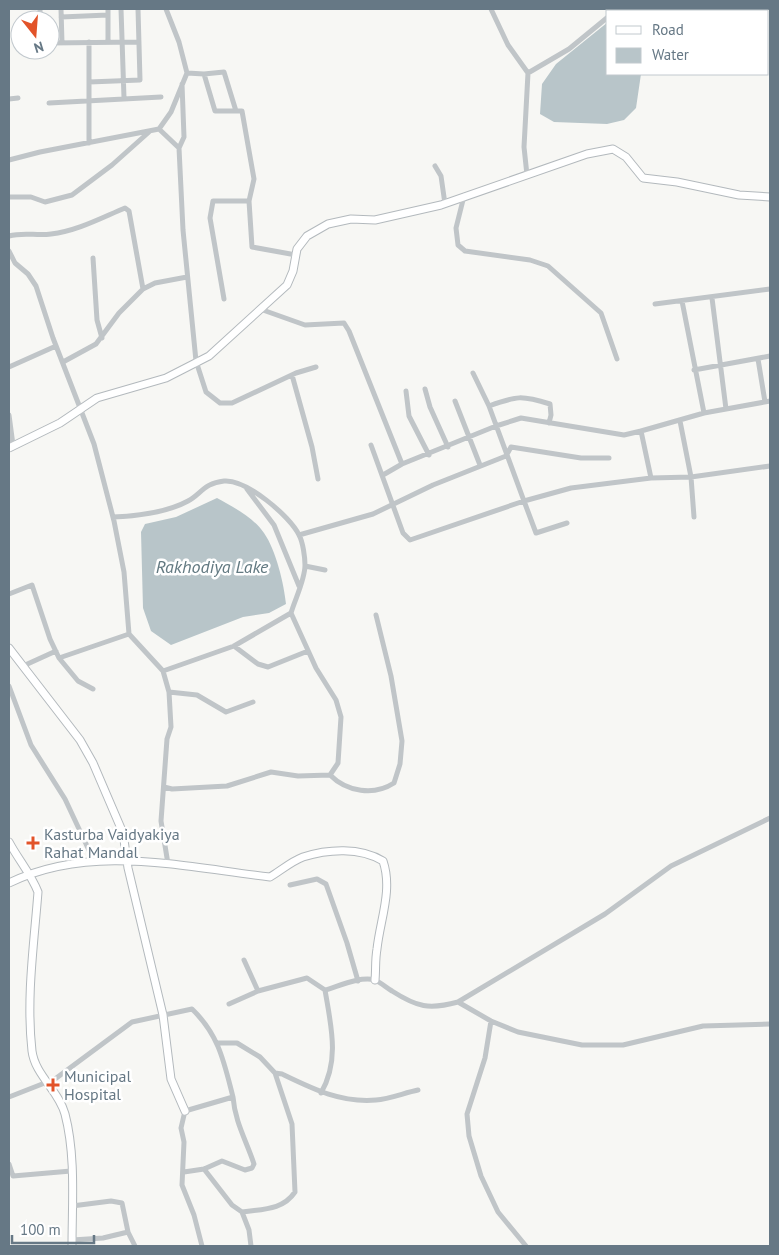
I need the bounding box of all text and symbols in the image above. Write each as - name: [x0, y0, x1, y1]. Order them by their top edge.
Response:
- north arrow: [10, 10, 60, 60]
- legend: [606, 10, 769, 75]
- text: Road: [652, 20, 684, 39]
- text: N: [32, 37, 46, 57]
- text: Water: [652, 45, 689, 64]
- water label: Rakhodiya Lake: [156, 555, 269, 578]
- place label: Kasturba Vaidyakiya Rahat Mandal: [44, 824, 180, 862]
- marker: Kasturba Vaidyakiya Rahat Mandal: [26, 836, 40, 850]
- place label: Municipal Hospital: [64, 1066, 131, 1104]
- marker: Municipal Hospital: [46, 1078, 60, 1092]
- scale bar: [12, 1212, 95, 1244]
- text: 100 m: [20, 1220, 61, 1239]

